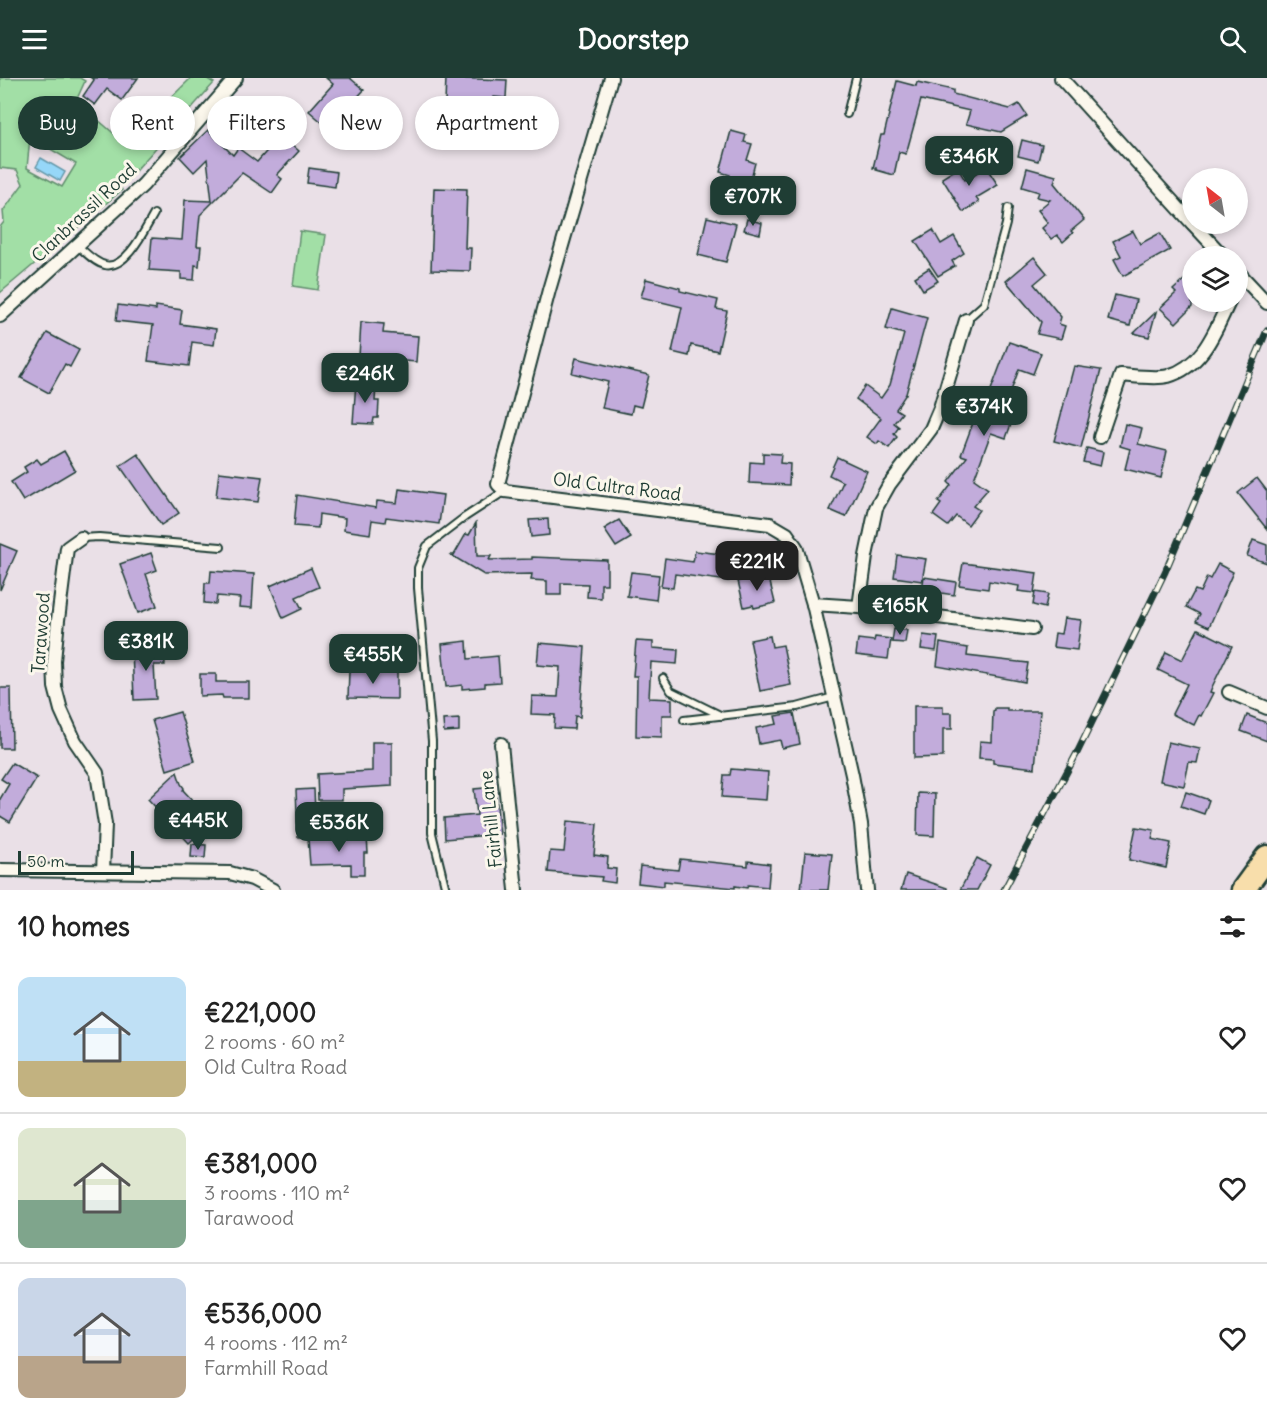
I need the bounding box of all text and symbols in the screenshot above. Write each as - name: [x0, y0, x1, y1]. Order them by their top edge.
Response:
- text: Doorstep: [578, 22, 689, 56]
- icon: menu: [18, 23, 51, 56]
- icon: search: [1216, 23, 1249, 56]
- chip: Buy: [18, 96, 98, 150]
- chip: Rent: [110, 96, 195, 150]
- chip: Filters: [207, 96, 307, 150]
- chip: New: [319, 96, 403, 150]
- chip: Apartment: [415, 96, 559, 150]
- pin: €346K: [927, 136, 1011, 187]
- text: €346K: [939, 143, 999, 168]
- street label: Clanbrassil Road: [26, 158, 141, 267]
- north arrow: [1182, 168, 1248, 234]
- map controls: [1182, 168, 1248, 312]
- pin: €707K: [711, 176, 795, 227]
- text: €707K: [724, 183, 782, 208]
- button: layers: [1182, 246, 1248, 312]
- pin: €246K: [323, 353, 407, 404]
- text: €246K: [336, 360, 394, 385]
- pin: €374K: [942, 386, 1026, 437]
- text: €374K: [955, 393, 1013, 418]
- street label: Old Cultra Road: [552, 467, 683, 506]
- pin: €221K: [715, 541, 799, 592]
- text: €221K: [729, 548, 785, 573]
- pin: €165K: [858, 585, 942, 636]
- street label: Tarawood: [26, 591, 55, 674]
- text: €165K: [872, 592, 928, 617]
- pin: €381K: [104, 621, 188, 672]
- text: €381K: [118, 628, 174, 653]
- pin: €455K: [331, 634, 415, 685]
- text: €455K: [343, 641, 403, 666]
- street label: Fairhill Lane: [474, 769, 507, 869]
- pin: €445K: [156, 800, 240, 851]
- pin: €536K: [297, 802, 381, 853]
- text: €445K: [168, 807, 228, 832]
- text: €536K: [309, 809, 369, 834]
- scale bar: [18, 848, 134, 876]
- text: 50 m: [27, 851, 65, 871]
- text: 10 homes: [18, 910, 130, 943]
- icon: filters: [1216, 910, 1249, 943]
- text: €221,000: [204, 996, 316, 1029]
- icon: home: [66, 1001, 138, 1073]
- icon: heart: [1216, 1021, 1249, 1054]
- text: 2 rooms · 60 m²: [204, 1029, 345, 1054]
- text: Old Cultra Road: [204, 1054, 347, 1079]
- text: €381,000: [204, 1147, 318, 1180]
- icon: home: [66, 1152, 138, 1224]
- icon: heart: [1216, 1172, 1249, 1205]
- text: 3 rooms · 110 m²: [204, 1180, 350, 1205]
- text: Tarawood: [204, 1205, 294, 1230]
- text: €536,000: [204, 1297, 322, 1330]
- icon: home: [66, 1302, 138, 1374]
- icon: heart: [1216, 1322, 1249, 1355]
- text: 4 rooms · 112 m²: [204, 1330, 348, 1355]
- text: Farmhill Road: [204, 1355, 328, 1380]

